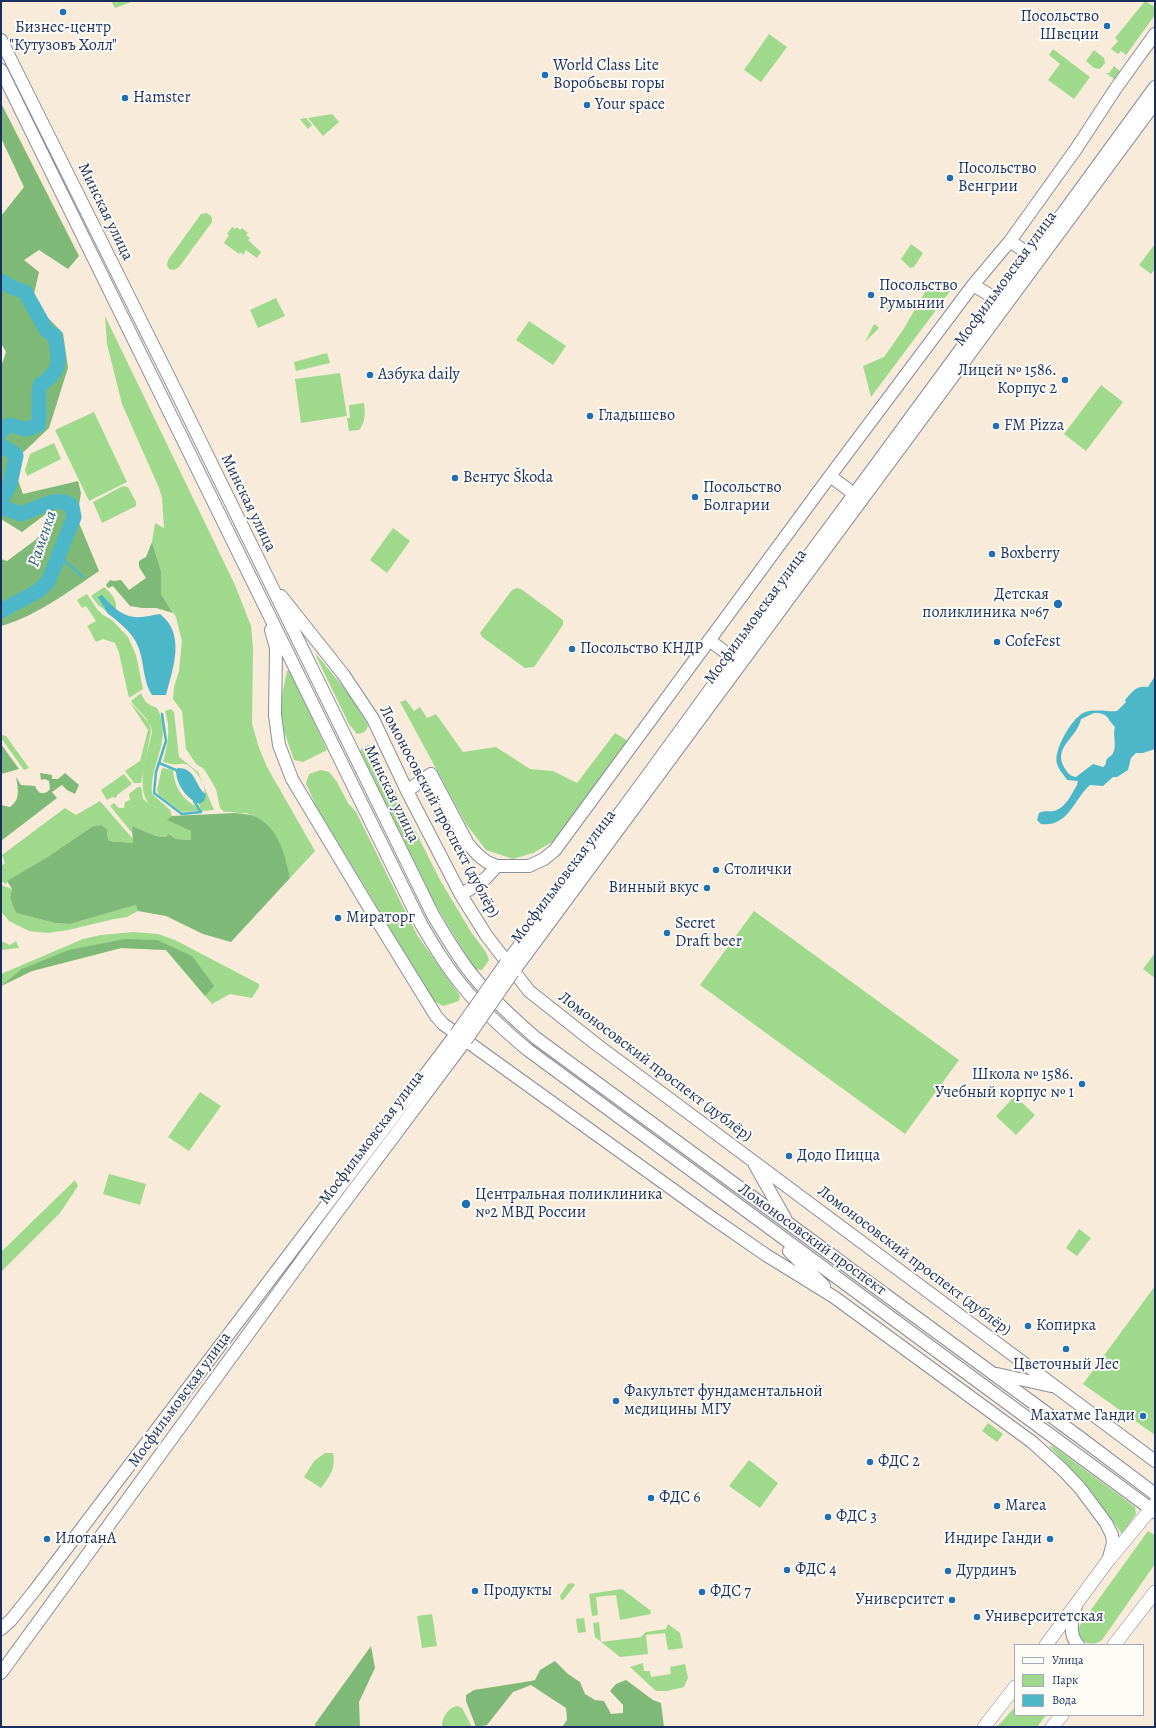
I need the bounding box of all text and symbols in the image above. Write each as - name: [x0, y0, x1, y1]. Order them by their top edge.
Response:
- marker: Бизнес-центр "Кутузовъ Холл": [58, 7, 68, 17]
- place label: Посольство Швеции: [1020, 7, 1099, 45]
- place label: Бизнес-центр "Кутузовъ Холл": [9, 18, 117, 56]
- marker: Посольство Швеции: [1102, 21, 1112, 31]
- place label: World Class Lite Воробьевы горы: [553, 56, 665, 94]
- marker: World Class Lite Воробьевы горы: [540, 70, 550, 80]
- place label: Hamster: [133, 88, 191, 108]
- marker: Hamster: [120, 93, 130, 103]
- place label: Your space: [595, 95, 665, 115]
- marker: Your space: [582, 100, 592, 110]
- place label: Посольство Венгрии: [958, 159, 1037, 197]
- street label: Минская улица: [73, 160, 137, 264]
- marker: Посольство Венгрии: [945, 173, 955, 183]
- street label: Мосфильмовская улица: [950, 208, 1062, 350]
- place label: Посольство Румынии: [879, 276, 958, 314]
- marker: Посольство Румынии: [866, 290, 876, 300]
- place label: Лицей № 1586. Корпус 2: [958, 361, 1057, 399]
- place label: Азбука daily: [378, 365, 460, 385]
- marker: Азбука daily: [365, 370, 375, 380]
- marker: Лицей № 1586. Корпус 2: [1060, 375, 1070, 385]
- place label: Гладышево: [598, 406, 675, 426]
- marker: Гладышево: [585, 411, 595, 421]
- place label: FM Pizza: [1004, 416, 1064, 436]
- marker: FM Pizza: [991, 421, 1001, 431]
- street label: Минская улица: [216, 451, 280, 555]
- place label: Вентус Škoda: [463, 468, 553, 488]
- marker: Вентус Škoda: [450, 473, 460, 483]
- place label: Посольство Болгарии: [703, 478, 782, 516]
- marker: Посольство Болгарии: [690, 492, 700, 502]
- water label: Раменка: [24, 508, 62, 570]
- place label: Boxberry: [1000, 544, 1060, 564]
- street label: Мосфильмовская улица: [700, 546, 812, 688]
- marker: Boxberry: [987, 549, 997, 559]
- place label: Детская поликлиника №67: [922, 585, 1049, 623]
- marker: Детская поликлиника №67: [1052, 598, 1064, 610]
- place label: CofeFest: [1005, 632, 1061, 652]
- marker: CofeFest: [992, 637, 1002, 647]
- place label: Посольство КНДР: [580, 639, 703, 659]
- marker: Посольство КНДР: [567, 644, 577, 654]
- street label: Ломоносовский проспект (дублёр): [375, 703, 503, 921]
- street label: Минская улица: [359, 742, 423, 846]
- street label: Мосфильмовская улица: [507, 806, 621, 948]
- place label: Столички: [724, 860, 792, 880]
- marker: Столички: [711, 865, 721, 875]
- place label: Винный вкус: [609, 878, 699, 898]
- marker: Винный вкус: [702, 883, 712, 893]
- place label: Мираторг: [346, 908, 415, 928]
- marker: Мираторг: [333, 913, 343, 923]
- place label: Secret Draft beer: [675, 914, 742, 952]
- marker: Secret Draft beer: [662, 928, 672, 938]
- street label: Ломоносовский проспект (дублёр): [554, 988, 756, 1146]
- place label: Школа № 1586. Учебный корпус № 1: [935, 1065, 1074, 1103]
- street label: Мосфильмовская улица: [315, 1067, 429, 1209]
- marker: Школа № 1586. Учебный корпус № 1: [1077, 1079, 1087, 1089]
- place label: Додо Пицца: [797, 1146, 880, 1166]
- marker: Додо Пицца: [784, 1151, 794, 1161]
- street label: Ломоносовский проспект: [734, 1180, 890, 1300]
- street label: Ломоносовский проспект (дублёр): [813, 1182, 1015, 1340]
- place label: Центральная поликлиника №2 МВД России: [475, 1185, 663, 1223]
- marker: Центральная поликлиника №2 МВД России: [460, 1198, 472, 1210]
- place label: Копирка: [1036, 1316, 1096, 1336]
- marker: Копирка: [1023, 1321, 1033, 1331]
- street label: Мосфильмовская улица: [124, 1329, 236, 1471]
- marker: Цветочный Лес: [1061, 1344, 1071, 1354]
- place label: Цветочный Лес: [1013, 1355, 1119, 1375]
- place label: Факультет фундаментальной медицины МГУ: [624, 1382, 823, 1420]
- marker: Факультет фундаментальной медицины МГУ: [611, 1396, 621, 1406]
- place label: Махатме Ганди: [1030, 1406, 1135, 1426]
- marker: Махатме Ганди: [1138, 1411, 1148, 1421]
- place label: ФДС 2: [878, 1452, 920, 1472]
- marker: ФДС 2: [865, 1457, 875, 1467]
- place label: ФДС 6: [659, 1488, 701, 1508]
- marker: ФДС 6: [646, 1493, 656, 1503]
- place label: Marea: [1005, 1496, 1046, 1516]
- marker: Marea: [992, 1501, 1002, 1511]
- place label: ФДС 3: [836, 1507, 877, 1527]
- marker: ФДС 3: [823, 1512, 833, 1522]
- place label: ИлотанА: [55, 1529, 116, 1549]
- place label: Индире Ганди: [944, 1529, 1042, 1549]
- marker: ИлотанА: [42, 1534, 52, 1544]
- marker: Индире Ганди: [1045, 1534, 1055, 1544]
- place label: ФДС 4: [795, 1560, 837, 1580]
- place label: Дурдинъ: [956, 1561, 1016, 1581]
- marker: ФДС 4: [782, 1565, 792, 1575]
- marker: Дурдинъ: [943, 1566, 953, 1576]
- place label: Продукты: [483, 1581, 552, 1601]
- place label: ФДС 7: [710, 1582, 751, 1602]
- marker: Продукты: [470, 1586, 480, 1596]
- marker: ФДС 7: [697, 1587, 707, 1597]
- place label: Университет: [856, 1590, 944, 1610]
- marker: Университет: [947, 1595, 957, 1605]
- place label: Университетская: [985, 1607, 1103, 1627]
- marker: Университетская: [972, 1612, 982, 1622]
- legend: [1014, 1644, 1144, 1716]
- text: Улица: [1052, 1652, 1083, 1668]
- text: Парк: [1052, 1672, 1078, 1688]
- text: Вода: [1052, 1692, 1077, 1708]

